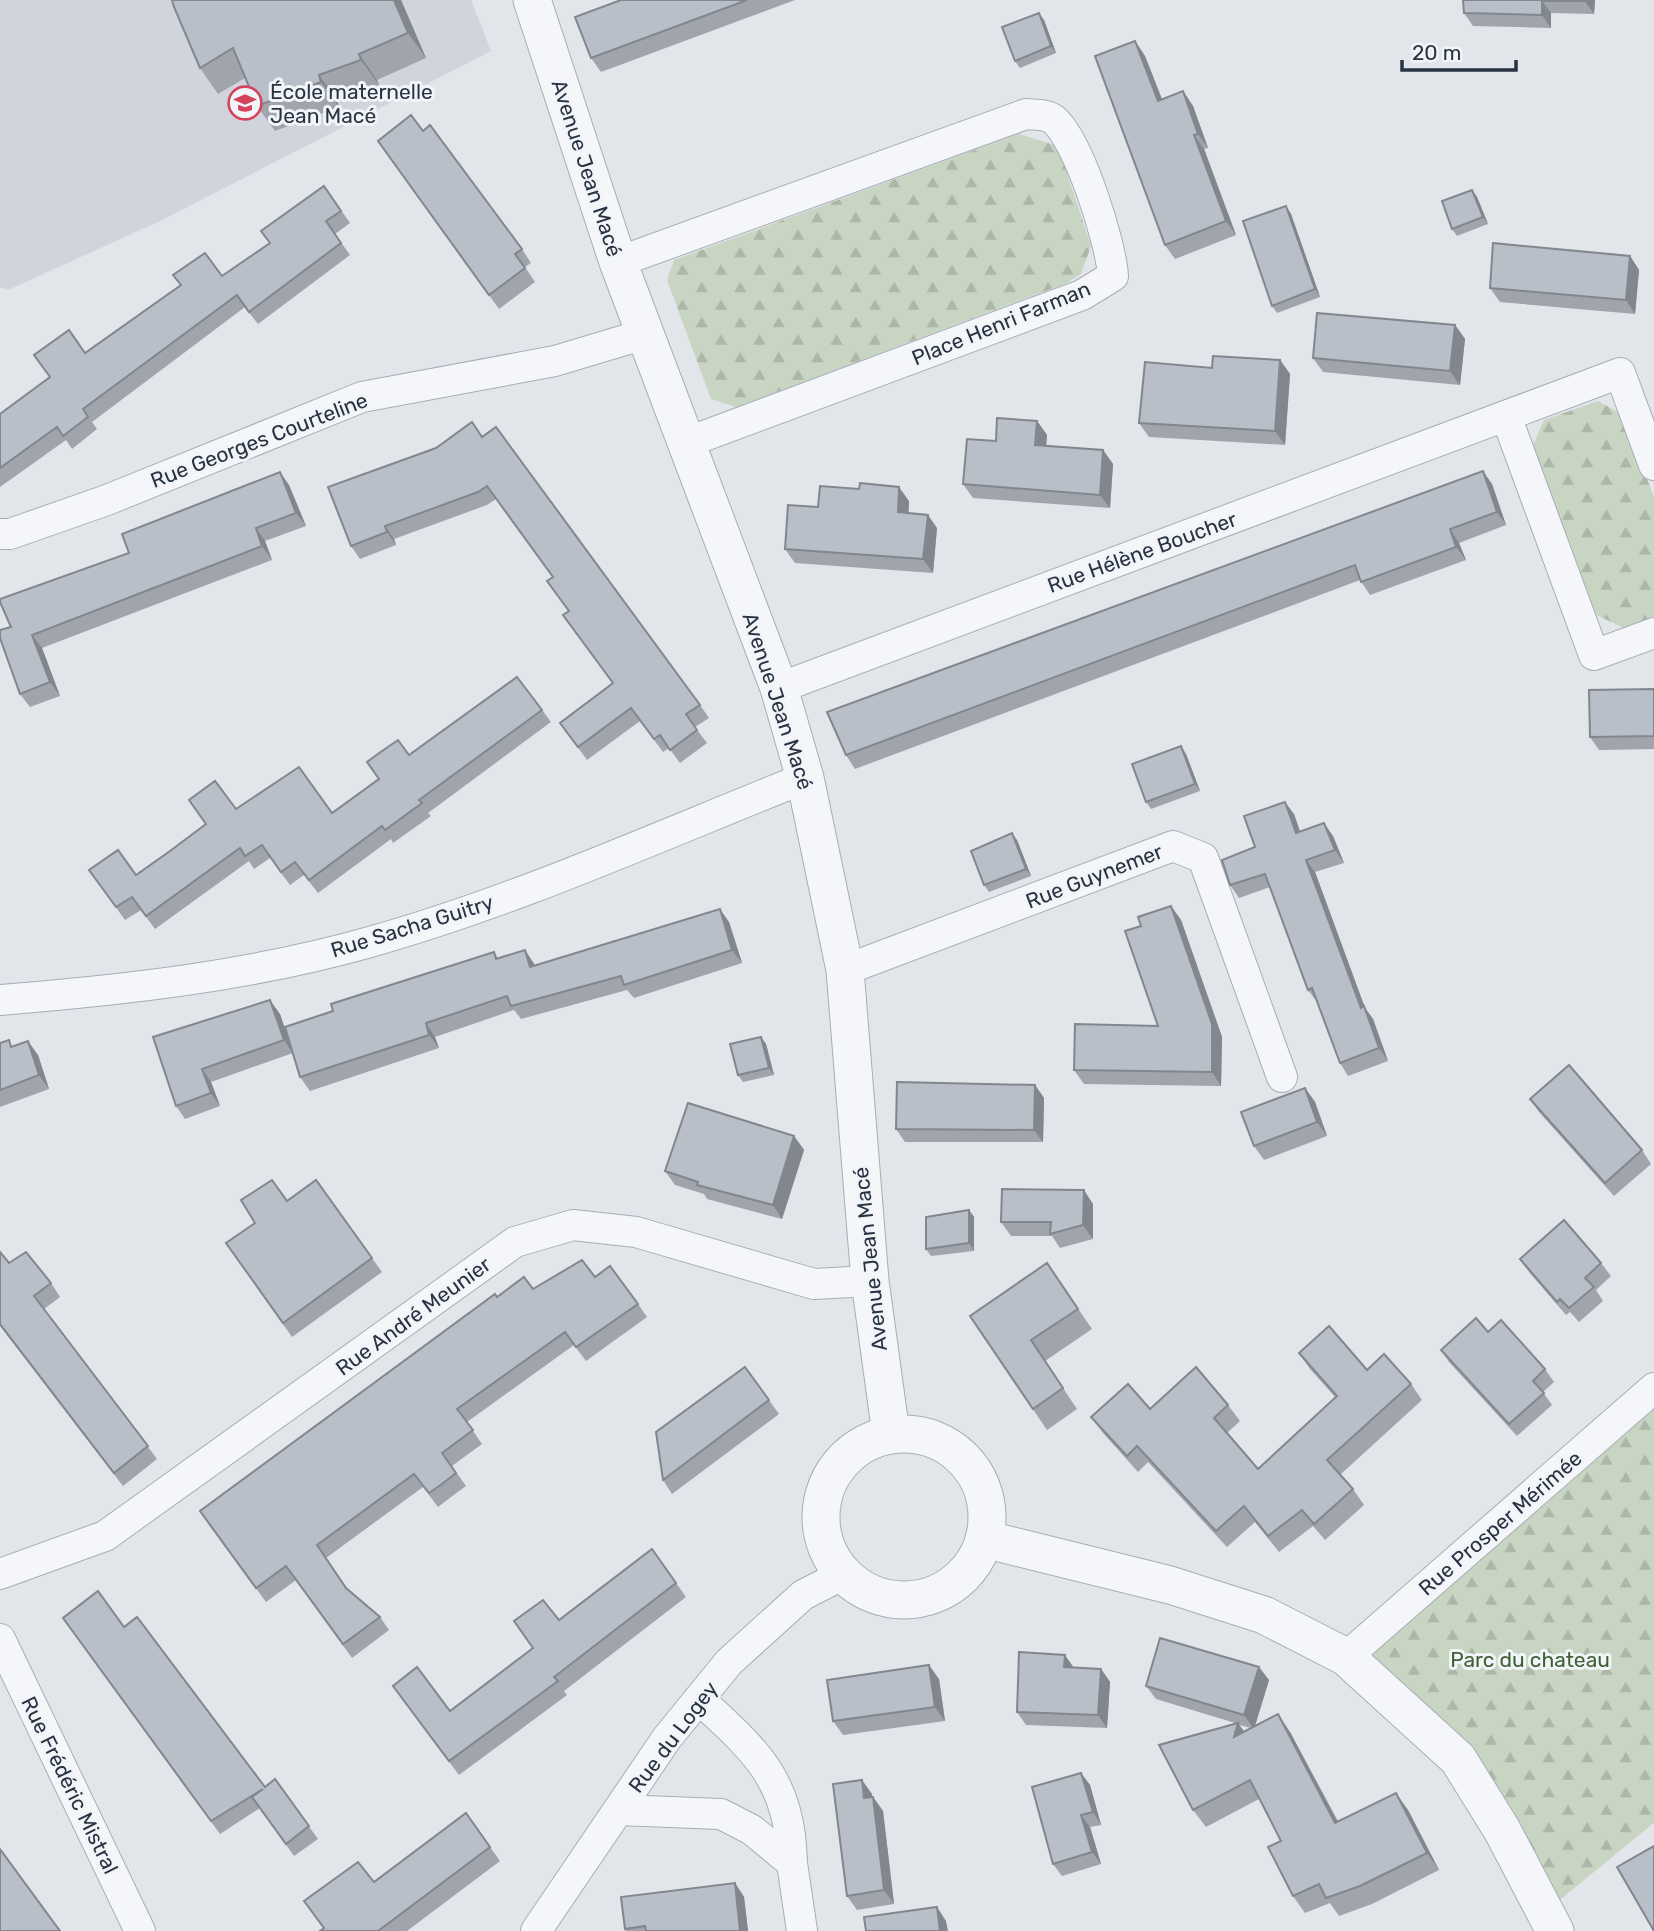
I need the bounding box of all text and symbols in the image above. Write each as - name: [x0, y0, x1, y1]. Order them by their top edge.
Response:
- scale bar: [1402, 28, 1516, 72]
- text: 20 m: [1412, 40, 1461, 65]
- street label: Avenue Jean Macé: [547, 76, 627, 260]
- place label: École maternelle Jean Macé: [270, 79, 433, 128]
- school or university icon: École maternelle Jean Macé: [226, 84, 264, 122]
- street label: Place Henri Farman: [908, 276, 1094, 370]
- street label: Rue Georges Courteline: [147, 387, 371, 493]
- street label: Rue Hélène Boucher: [1044, 506, 1240, 598]
- street label: Avenue Jean Macé: [738, 609, 818, 793]
- street label: Rue Guynemer: [1022, 838, 1166, 914]
- street label: Rue Sacha Guitry: [328, 889, 497, 963]
- street label: Avenue Jean Macé: [848, 1166, 892, 1352]
- street label: Rue André Meunier: [331, 1251, 495, 1381]
- street label: Rue Prosper Mérimée: [1413, 1445, 1587, 1601]
- park label: Parc du chateau: [1450, 1647, 1610, 1672]
- street label: Rue du Logey: [623, 1676, 723, 1798]
- street label: Rue Frédéric Mistral: [16, 1692, 124, 1878]

